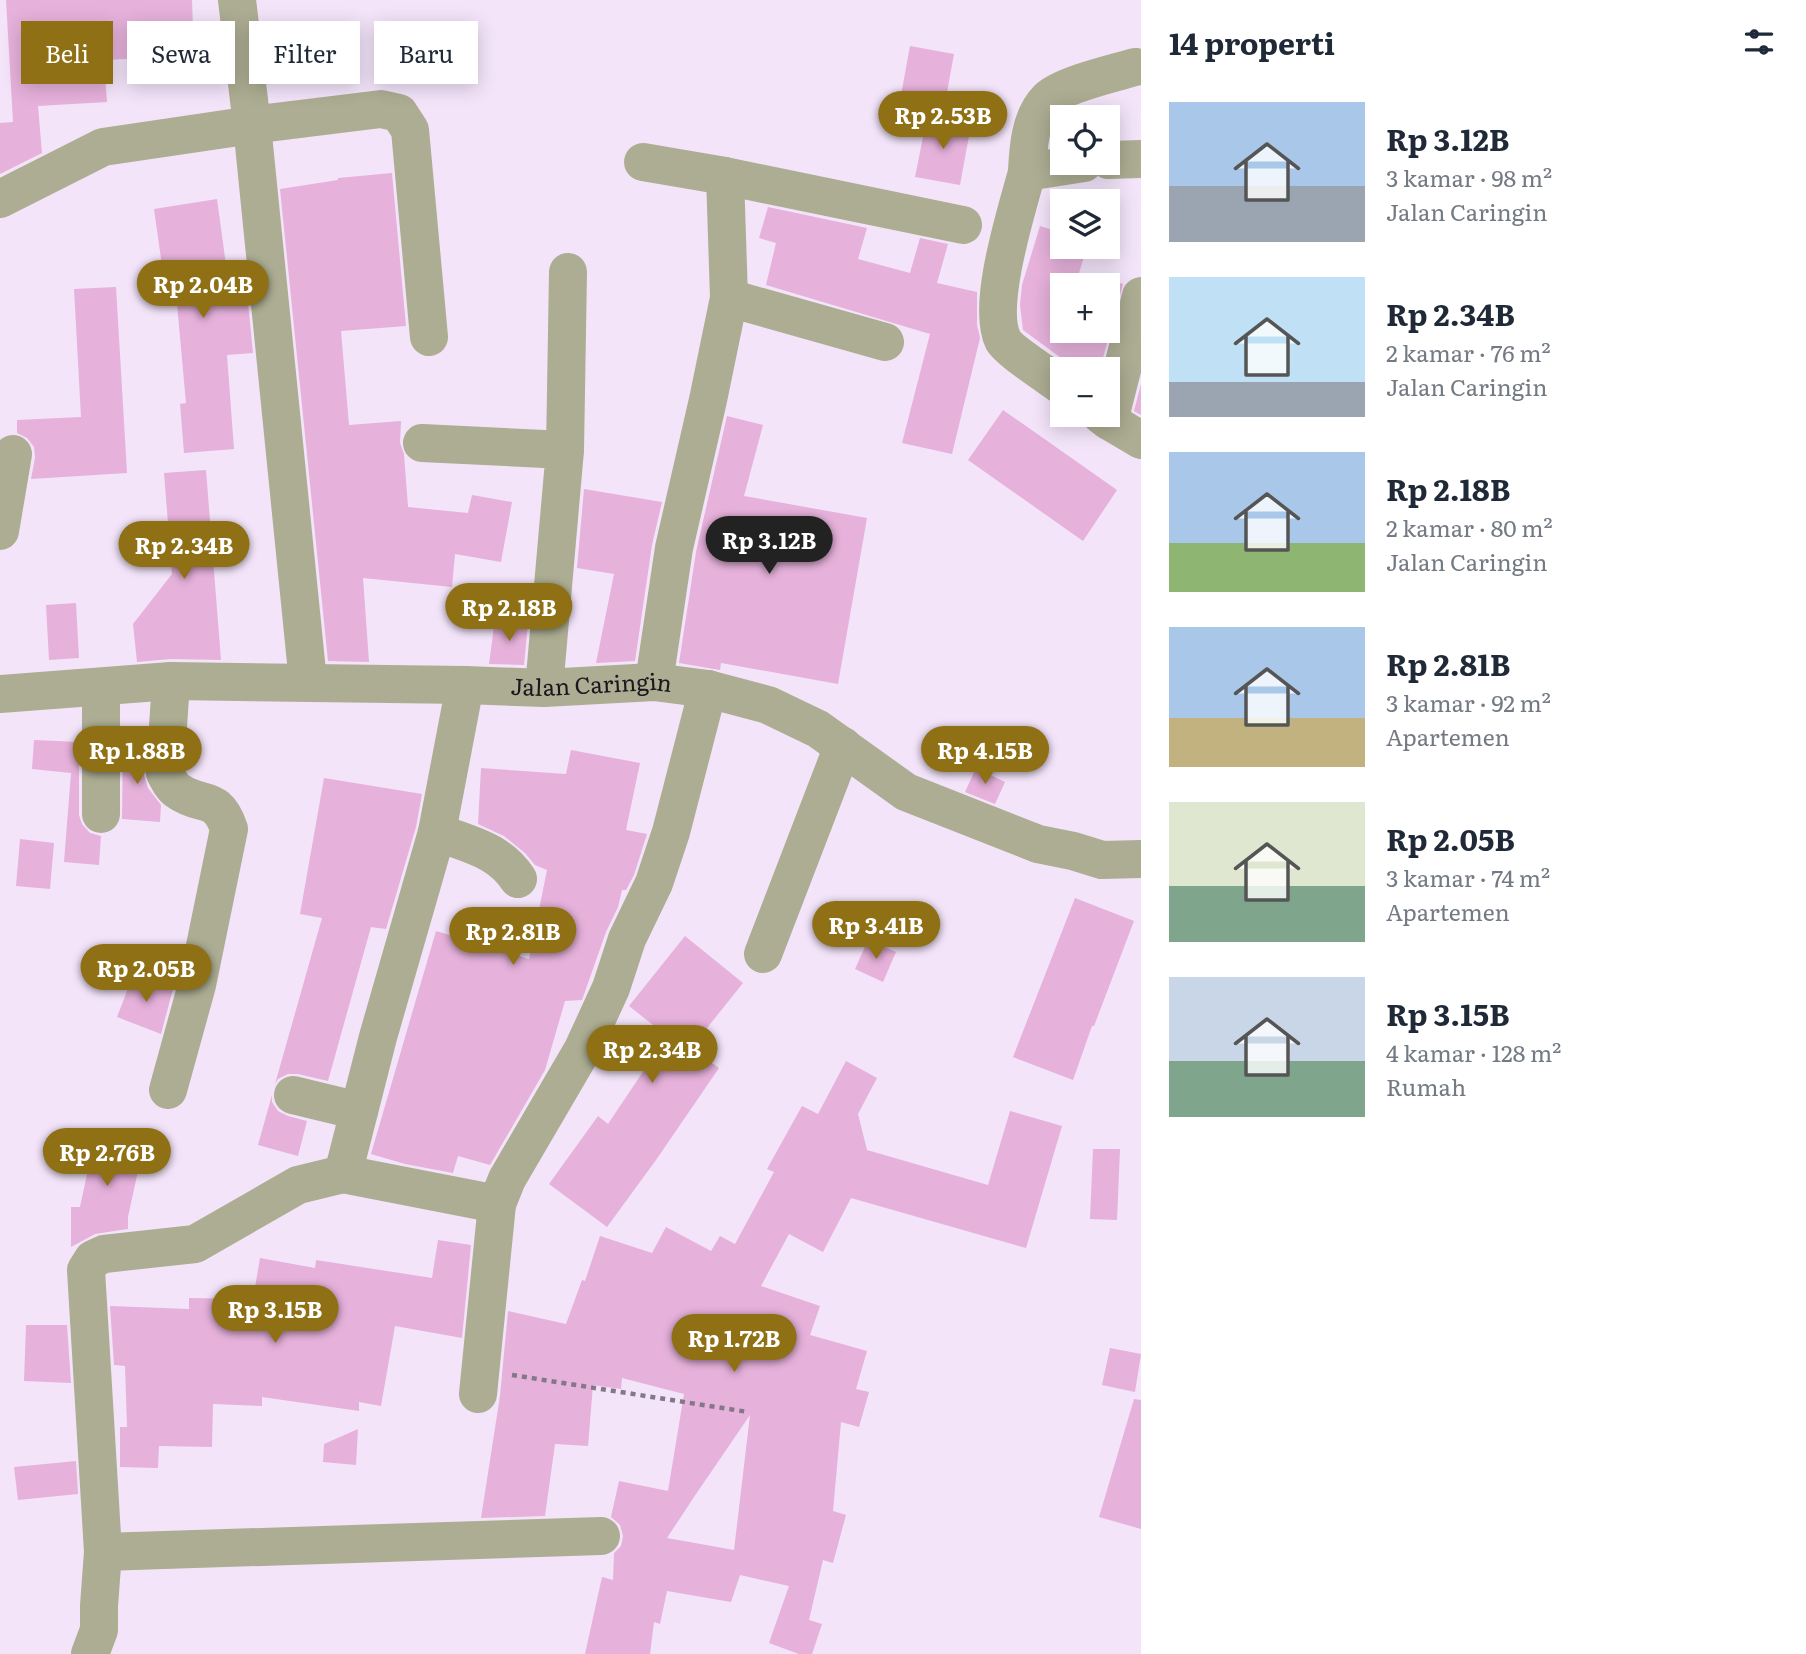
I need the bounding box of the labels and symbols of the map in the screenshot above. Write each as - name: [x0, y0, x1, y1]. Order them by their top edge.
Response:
- pin: Rp 2.53B: [871, 92, 1015, 151]
- pin: Rp 2.04B: [131, 260, 275, 320]
- pin: Rp 3.12B: [697, 516, 841, 576]
- pin: Rp 2.34B: [112, 522, 256, 581]
- pin: Rp 2.18B: [437, 584, 581, 643]
- street label: Jalan Caringin: [510, 663, 674, 703]
- pin: Rp 1.88B: [65, 726, 209, 786]
- pin: Rp 4.15B: [913, 726, 1057, 786]
- pin: Rp 3.41B: [804, 902, 948, 961]
- pin: Rp 2.81B: [441, 908, 585, 967]
- pin: Rp 2.05B: [74, 944, 218, 1004]
- pin: Rp 2.34B: [580, 1026, 724, 1085]
- pin: Rp 2.76B: [35, 1128, 179, 1188]
- pin: Rp 3.15B: [203, 1286, 347, 1345]
- pin: Rp 1.72B: [662, 1314, 806, 1374]

